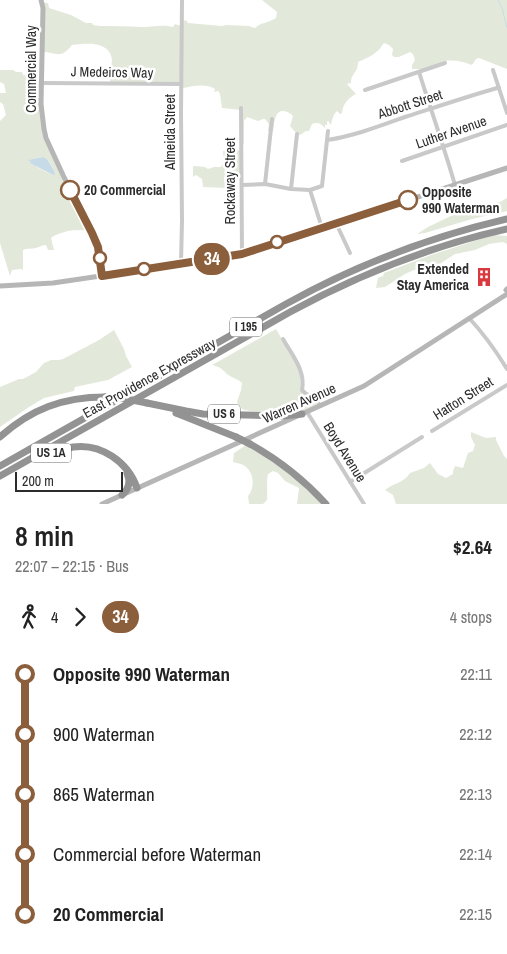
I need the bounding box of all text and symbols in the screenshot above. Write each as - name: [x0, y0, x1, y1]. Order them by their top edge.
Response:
- street label: Commercial Way: [22, 25, 40, 113]
- street label: J Medeiros Way: [71, 62, 154, 82]
- street label: Abbott Street: [374, 85, 445, 123]
- street label: Almeida Street: [161, 94, 179, 171]
- street label: Luther Avenue: [413, 111, 489, 153]
- street label: Rockaway Street: [221, 138, 239, 224]
- marker: 20 Commercial: [60, 180, 80, 200]
- place label: 20 Commercial: [84, 181, 166, 199]
- place label: Opposite 990 Waterman: [422, 183, 499, 217]
- marker: Opposite 990 Waterman: [398, 190, 418, 210]
- unlabelled marker: [270, 235, 284, 249]
- line badge: 34: [190, 243, 234, 275]
- text: 34: [204, 246, 220, 271]
- unlabelled marker: [93, 251, 107, 265]
- place label: Extended Stay America: [397, 260, 470, 294]
- unlabelled marker: [137, 262, 151, 276]
- building icon: Extended Stay America: [473, 266, 495, 288]
- road number: I 195: [230, 318, 262, 337]
- street label: East Providence Expressway: [79, 334, 219, 422]
- street label: Hatton Street: [430, 372, 496, 424]
- street label: Warren Avenue: [259, 379, 339, 427]
- road number: US 6: [208, 404, 240, 424]
- street label: Boyd Avenue: [319, 419, 371, 485]
- road number: US 1A: [31, 443, 71, 462]
- scale bar: [15, 469, 122, 492]
- text: 200 m: [22, 472, 54, 490]
- text: 8 min: [15, 517, 74, 555]
- text: $2.64: [453, 534, 492, 560]
- text: 22:07 – 22:15 · Bus: [15, 555, 129, 577]
- icon: walk: [15, 603, 43, 631]
- icon: forward: [66, 603, 94, 631]
- text: 34: [112, 604, 129, 629]
- text: 4: [51, 606, 58, 628]
- text: 4 stops: [450, 606, 492, 628]
- text: Opposite 990 Waterman: [53, 661, 230, 687]
- text: 22:11: [460, 663, 492, 685]
- text: 900 Waterman: [53, 721, 155, 747]
- text: 22:12: [459, 723, 492, 745]
- text: 865 Waterman: [53, 781, 155, 807]
- text: 22:13: [459, 783, 492, 805]
- text: Commercial before Waterman: [53, 841, 261, 867]
- text: 22:14: [459, 843, 492, 865]
- text: 20 Commercial: [53, 901, 164, 927]
- text: 22:15: [459, 903, 492, 925]

